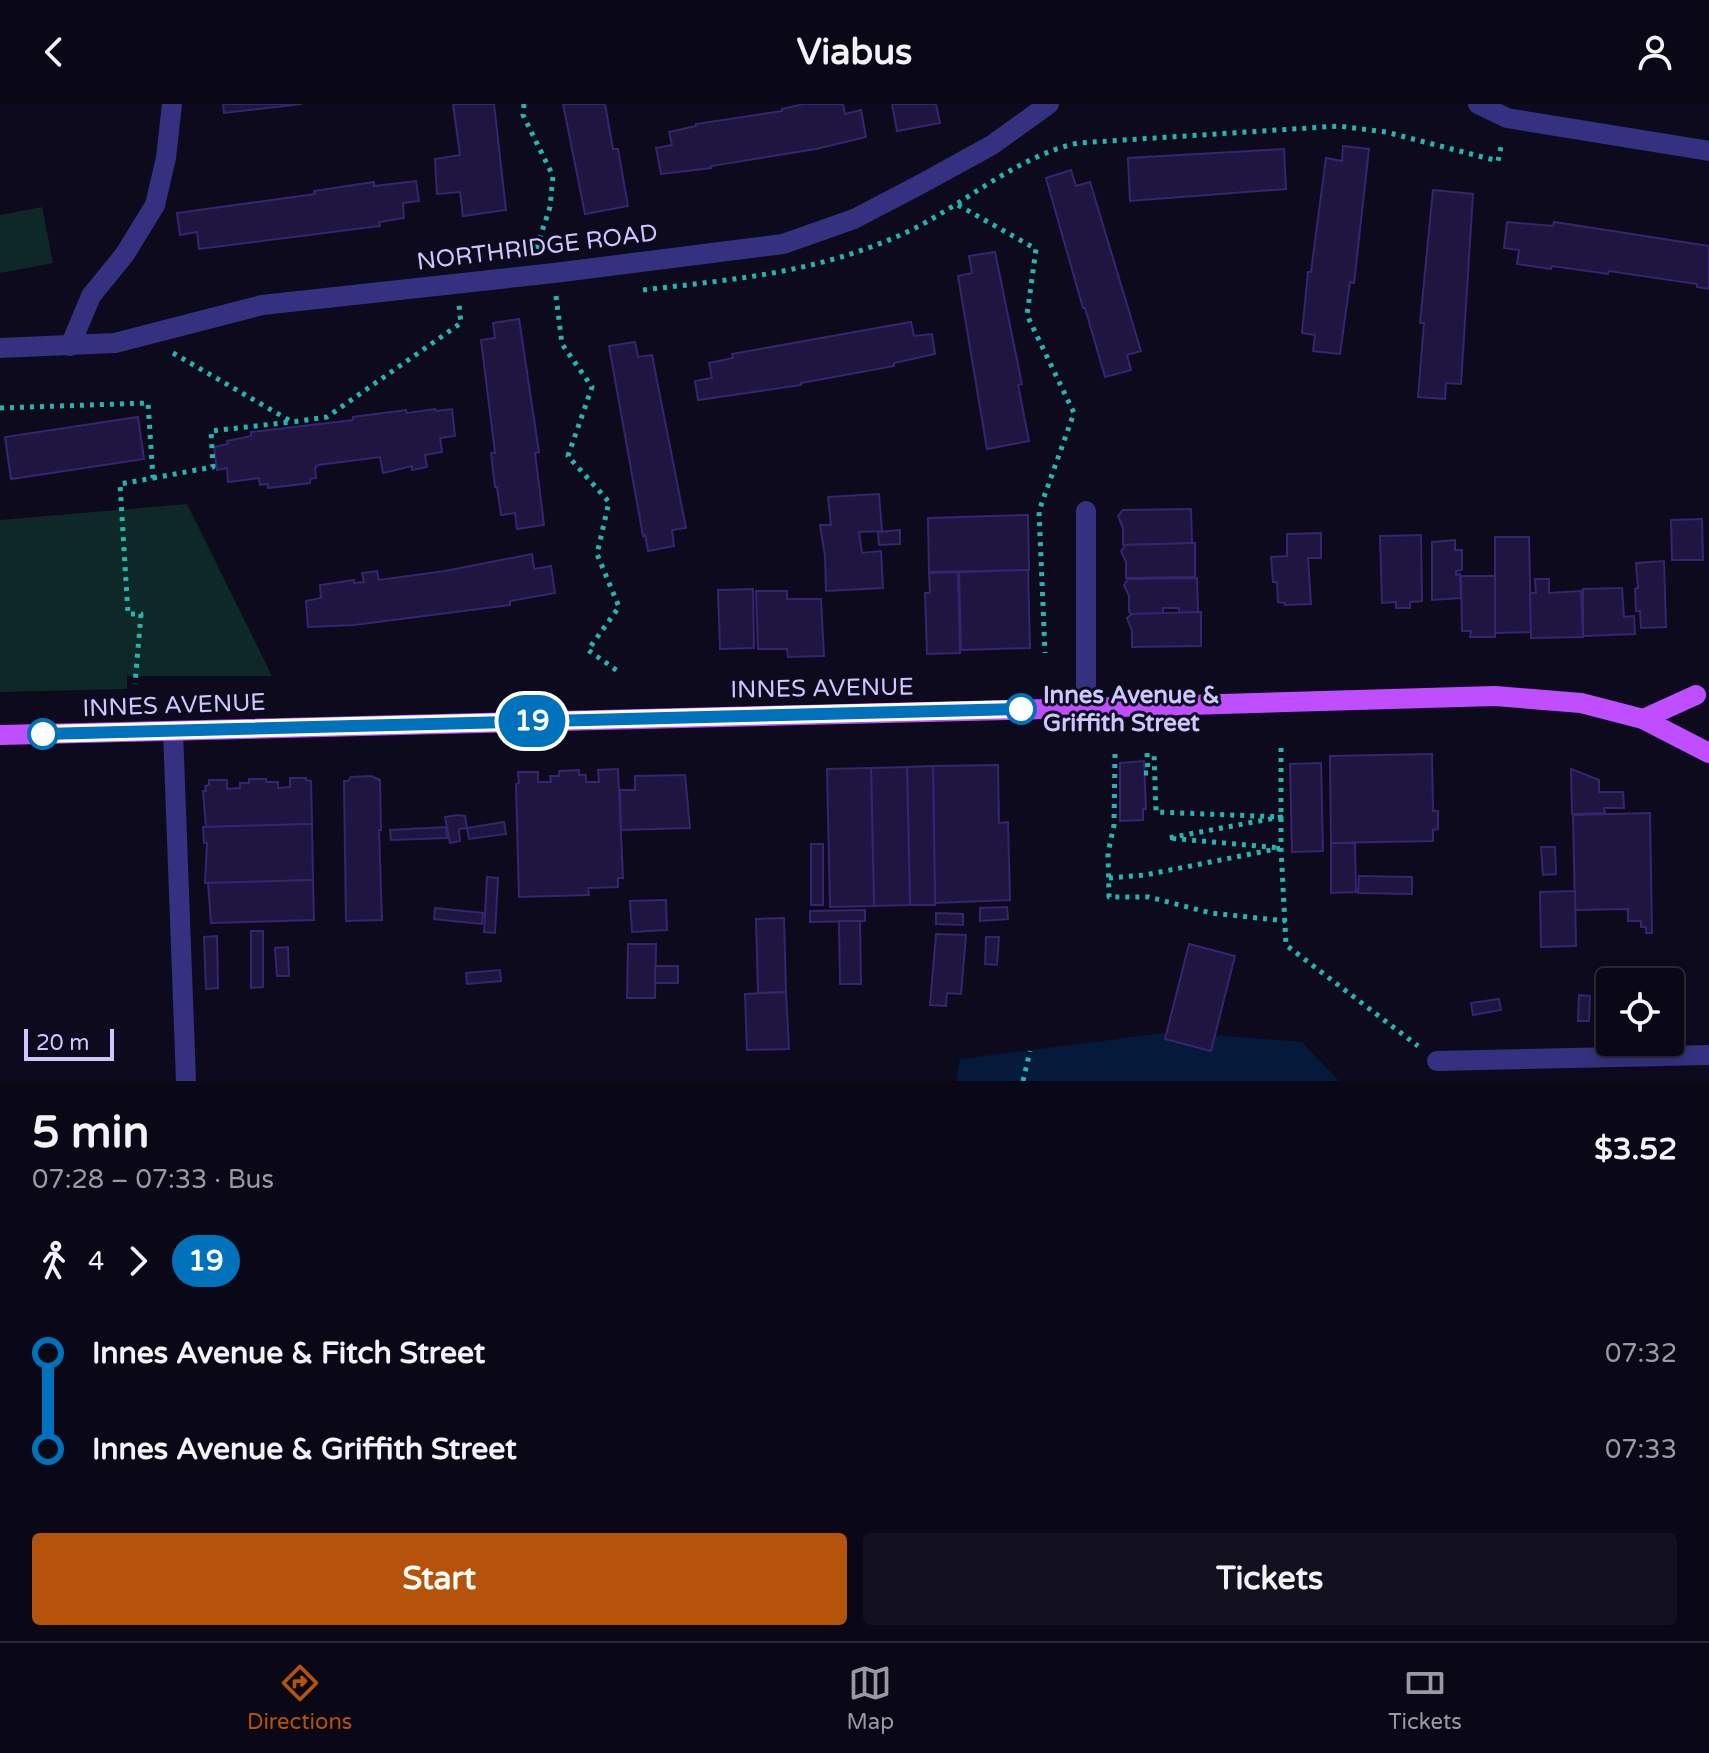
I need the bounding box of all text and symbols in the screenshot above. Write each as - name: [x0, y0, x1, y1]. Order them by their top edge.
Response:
- icon: back: [32, 30, 76, 74]
- icon: person: [1633, 30, 1677, 74]
- text: Viabus: [797, 31, 912, 74]
- street label: NORTHRIDGE ROAD: [415, 218, 659, 277]
- street label: INNES AVENUE: [730, 672, 914, 705]
- place label: Innes Avenue & Griffith Street: [1043, 681, 1220, 738]
- street label: INNES AVENUE: [82, 688, 266, 723]
- marker: Innes Avenue & Griffith Street: [1006, 694, 1036, 724]
- line badge: 19: [496, 695, 568, 747]
- text: 19: [514, 704, 550, 738]
- unlabelled marker: [28, 719, 58, 749]
- map controls: [1596, 968, 1684, 1056]
- button: locate: [1596, 968, 1684, 1056]
- scale bar: [24, 1025, 114, 1061]
- text: 20 m: [36, 1030, 90, 1056]
- text: 5 min: [32, 1107, 149, 1160]
- text: $3.52: [1594, 1131, 1677, 1168]
- text: 07:28 – 07:33 · Bus: [32, 1164, 274, 1195]
- icon: walk: [32, 1239, 76, 1283]
- icon: forward: [116, 1239, 160, 1283]
- text: 19: [188, 1244, 224, 1278]
- text: 4: [88, 1246, 104, 1277]
- text: Innes Avenue & Fitch Street: [92, 1335, 485, 1372]
- text: 07:32: [1605, 1338, 1677, 1369]
- text: Innes Avenue & Griffith Street: [92, 1431, 517, 1468]
- text: 07:33: [1605, 1434, 1677, 1465]
- button: Start: [32, 1533, 847, 1625]
- button: Tickets: [863, 1533, 1677, 1625]
- tab: Directions: [247, 1661, 352, 1735]
- tab: Map: [847, 1661, 894, 1735]
- tab: Tickets: [1388, 1661, 1462, 1735]

